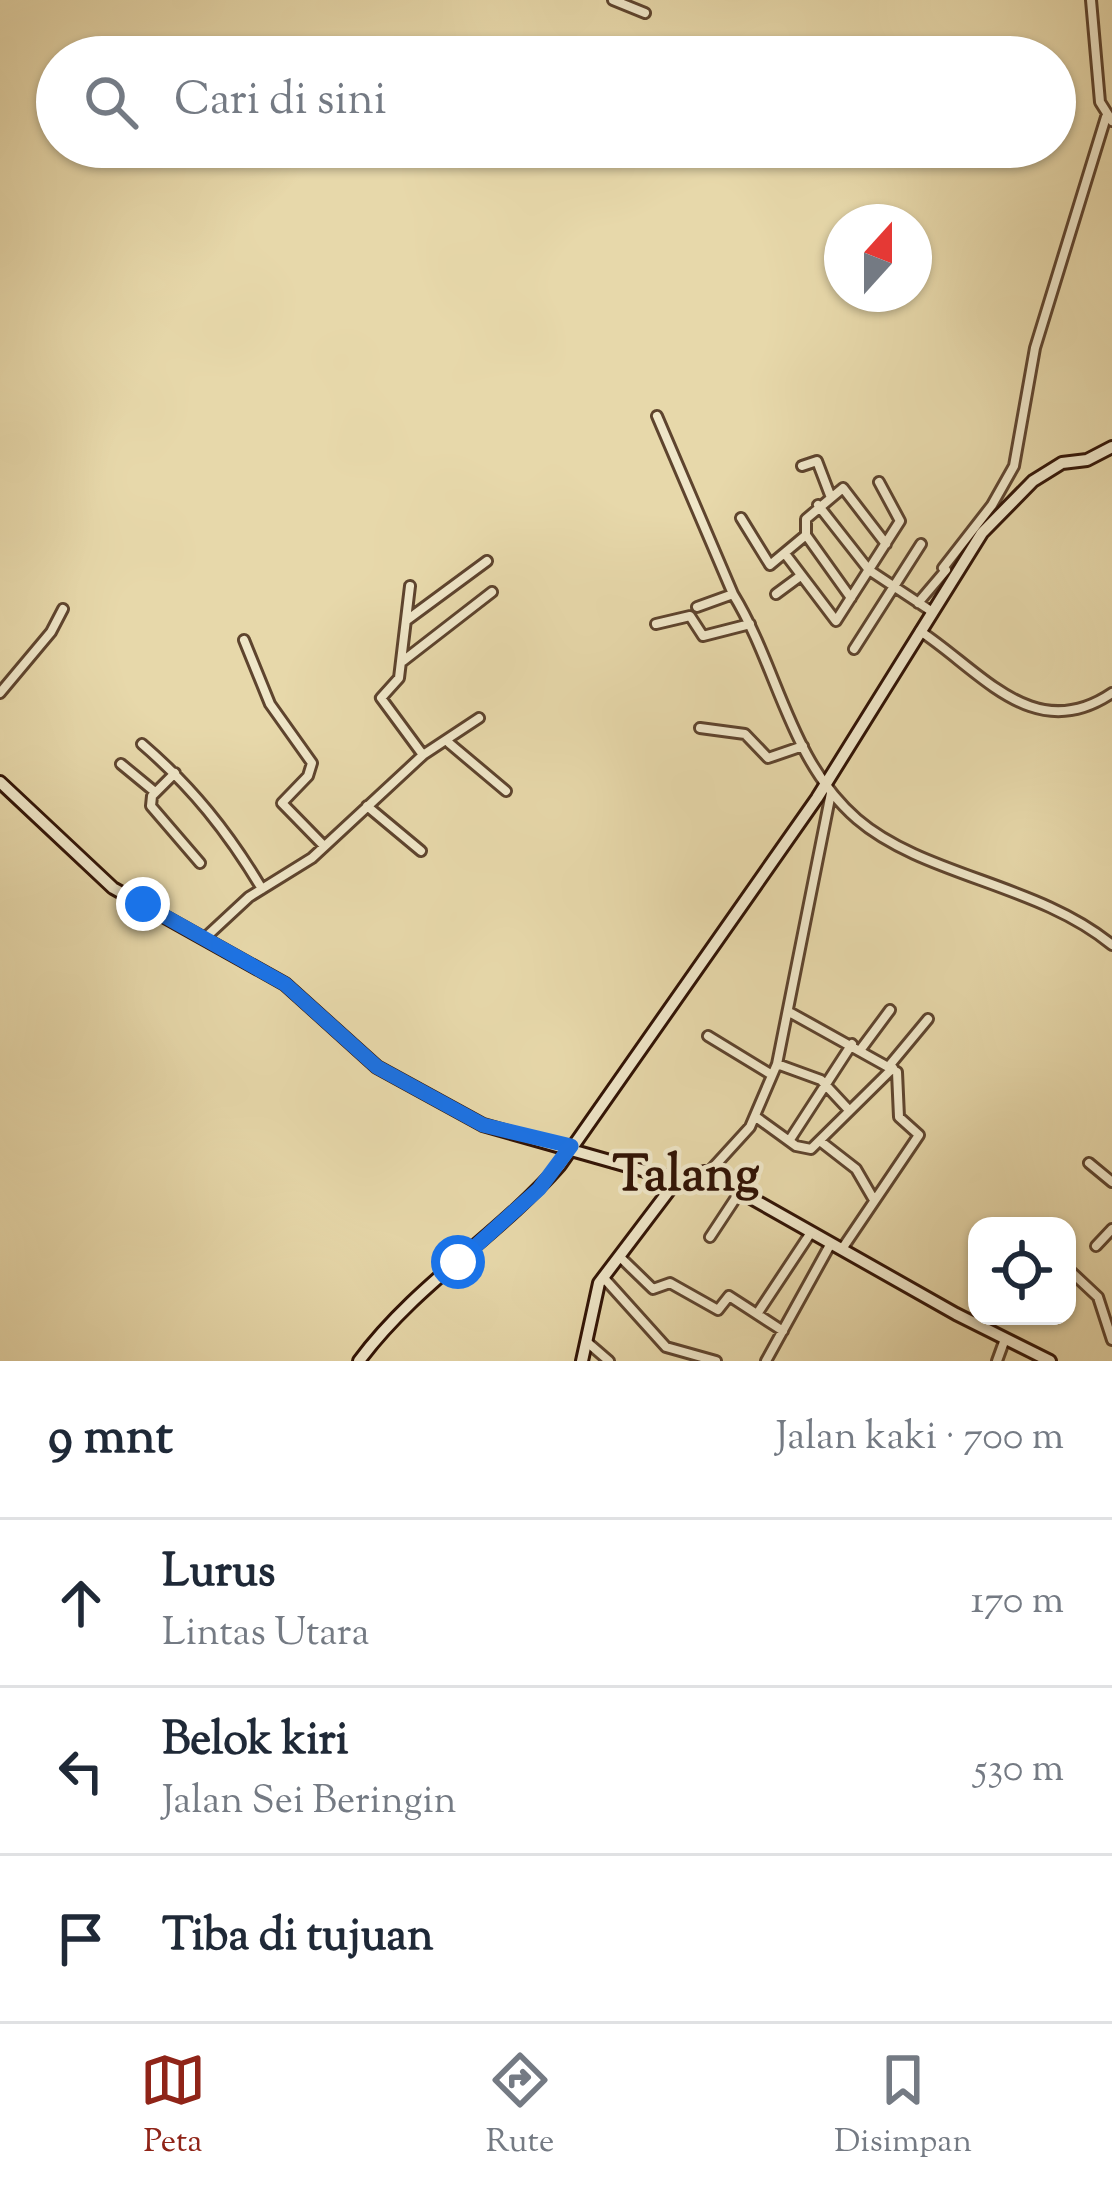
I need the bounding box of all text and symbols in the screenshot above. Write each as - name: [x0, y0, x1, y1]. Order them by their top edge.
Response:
- search box: [36, 36, 1076, 168]
- icon: search: [78, 69, 144, 135]
- text: Cari di sini: [174, 70, 387, 135]
- north arrow: [824, 204, 932, 312]
- route end: [116, 877, 170, 931]
- district label: Talang: [612, 1141, 760, 1214]
- map controls: [968, 1217, 1076, 1325]
- button: locate: [968, 1217, 1076, 1325]
- route start: [431, 1235, 485, 1289]
- text: 9 mnt: [48, 1403, 173, 1476]
- text: Jalan kaki · 700 m: [776, 1411, 1064, 1467]
- text: Lurus: [162, 1542, 276, 1607]
- icon: ahead: [48, 1570, 114, 1636]
- text: 170 m: [971, 1575, 1064, 1631]
- text: Lintas Utara: [162, 1607, 369, 1663]
- text: Belok kiri: [162, 1710, 348, 1775]
- icon: left: [48, 1738, 114, 1804]
- text: 530 m: [974, 1743, 1064, 1799]
- text: Jalan Sei Beringin: [162, 1775, 457, 1831]
- icon: arrive: [48, 1906, 114, 1972]
- text: Tiba di tujuan: [162, 1906, 434, 1971]
- tab: Peta: [140, 2047, 206, 2167]
- tab: Rute: [486, 2047, 554, 2167]
- tab: Disimpan: [834, 2047, 972, 2167]

